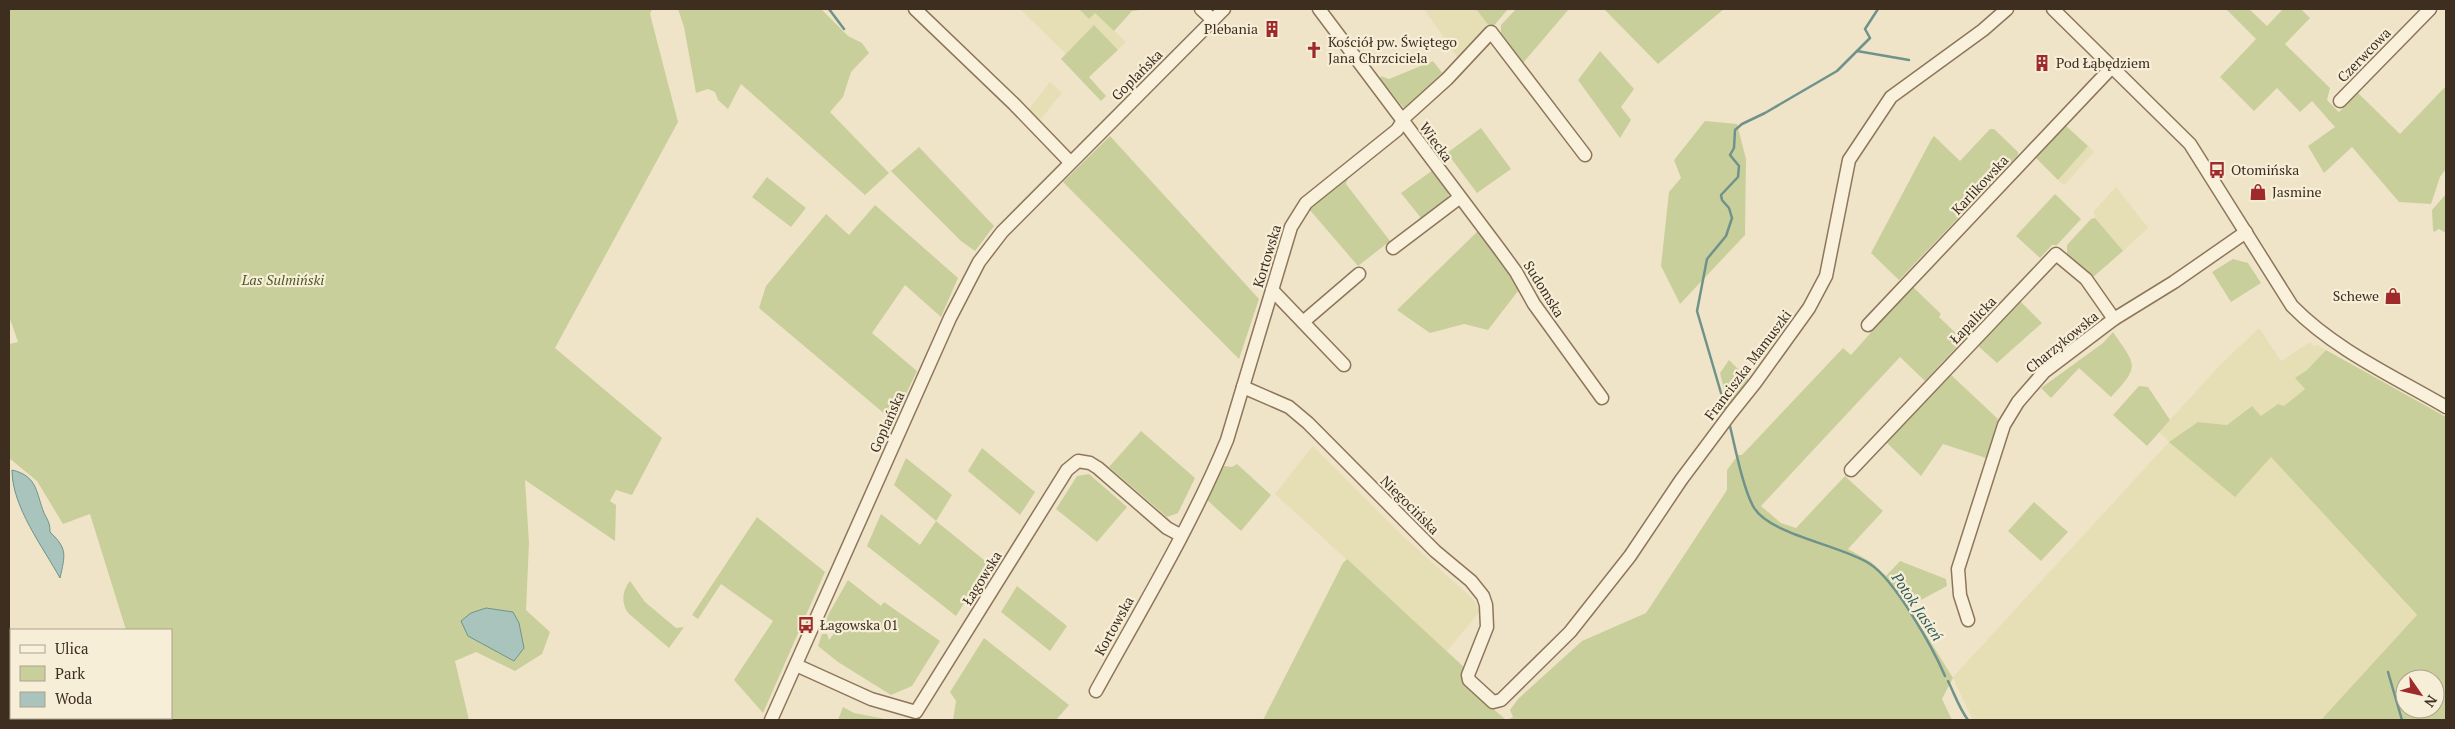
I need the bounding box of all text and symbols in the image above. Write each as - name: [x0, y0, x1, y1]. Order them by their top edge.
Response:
- place label: Plebania: [1204, 19, 1258, 38]
- building icon: Plebania: [1262, 19, 1282, 39]
- street label: Czerwcowa: [2333, 23, 2394, 86]
- place label: Kościół pw. Świętego Jana Chrzciciela: [1328, 32, 1457, 67]
- church icon: Kościół pw. Świętego Jana Chrzciciela: [1304, 40, 1324, 60]
- street label: Goplańska: [1107, 45, 1166, 104]
- building icon: Pod Łąbędziem: [2032, 53, 2052, 73]
- place label: Pod Łąbędziem: [2056, 53, 2150, 72]
- street label: Wiecka: [1415, 118, 1457, 166]
- street label: Karlikowska: [1947, 151, 2012, 219]
- bus stop icon: Otomińska: [2207, 160, 2227, 180]
- place label: Otomińska: [2231, 160, 2299, 179]
- shop icon: Jasmine: [2248, 182, 2268, 202]
- place label: Jasmine: [2272, 182, 2322, 201]
- street label: Kortowska: [1248, 222, 1285, 290]
- street label: Sudomska: [1520, 257, 1569, 321]
- park label: Las Sulmiński: [241, 270, 324, 289]
- place label: Schewe: [2333, 286, 2379, 305]
- shop icon: Schewe: [2383, 286, 2403, 306]
- street label: Łapalicka: [1945, 292, 2000, 347]
- street label: Franciszka Mamuszki: [1700, 306, 1795, 424]
- street label: Charzykowska: [2021, 306, 2102, 377]
- street label: Goplańska: [865, 388, 908, 455]
- street label: Niegocińska: [1377, 471, 1444, 538]
- street label: Łagowska: [958, 547, 1006, 608]
- water label: Potok Jasień: [1887, 568, 1948, 644]
- street label: Kortowska: [1090, 593, 1138, 659]
- bus stop icon: Łagowska 01: [796, 615, 816, 635]
- place label: Łagowska 01: [820, 615, 899, 634]
- legend: [10, 629, 172, 719]
- text: Ulica: [55, 638, 89, 658]
- text: Park: [55, 663, 85, 683]
- north arrow: [2395, 669, 2445, 719]
- text: Woda: [55, 688, 93, 708]
- text: N: [2420, 692, 2442, 712]

